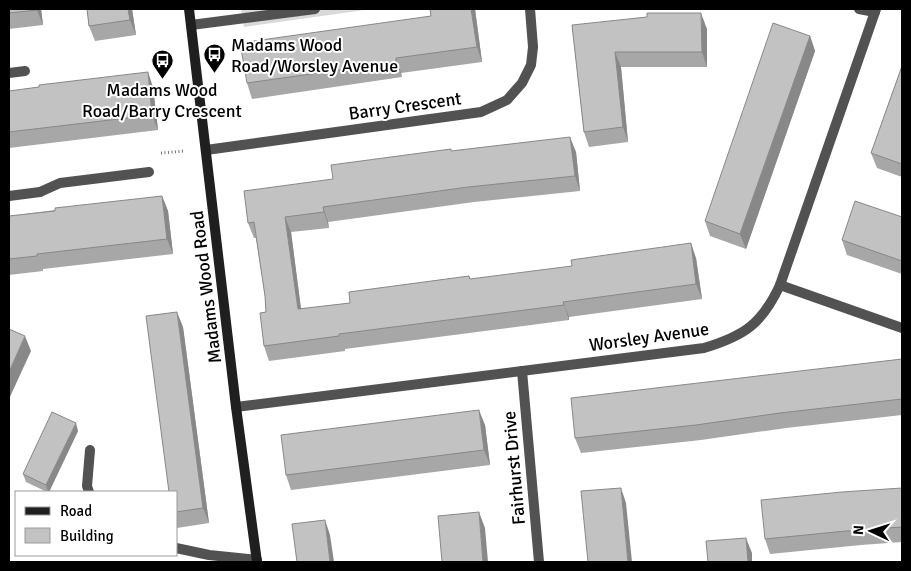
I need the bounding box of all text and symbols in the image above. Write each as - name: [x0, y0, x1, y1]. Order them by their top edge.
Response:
- place label: Madams Wood Road/Worsley Avenue: [231, 34, 398, 77]
- bus stop icon: Madams Wood Road/Worsley Avenue: [203, 43, 227, 74]
- bus stop icon: Madams Wood Road/Barry Crescent: [150, 48, 174, 79]
- place label: Madams Wood Road/Barry Crescent: [82, 79, 242, 122]
- street label: Barry Crescent: [347, 87, 463, 125]
- street label: Madams Wood Road: [186, 209, 226, 365]
- street label: Worsley Avenue: [588, 318, 710, 356]
- street label: Fairhurst Drive: [498, 410, 530, 526]
- legend: [15, 491, 178, 556]
- text: Road: [60, 502, 92, 520]
- north arrow: [846, 506, 896, 556]
- text: N: [850, 525, 867, 536]
- text: Building: [60, 527, 114, 545]

